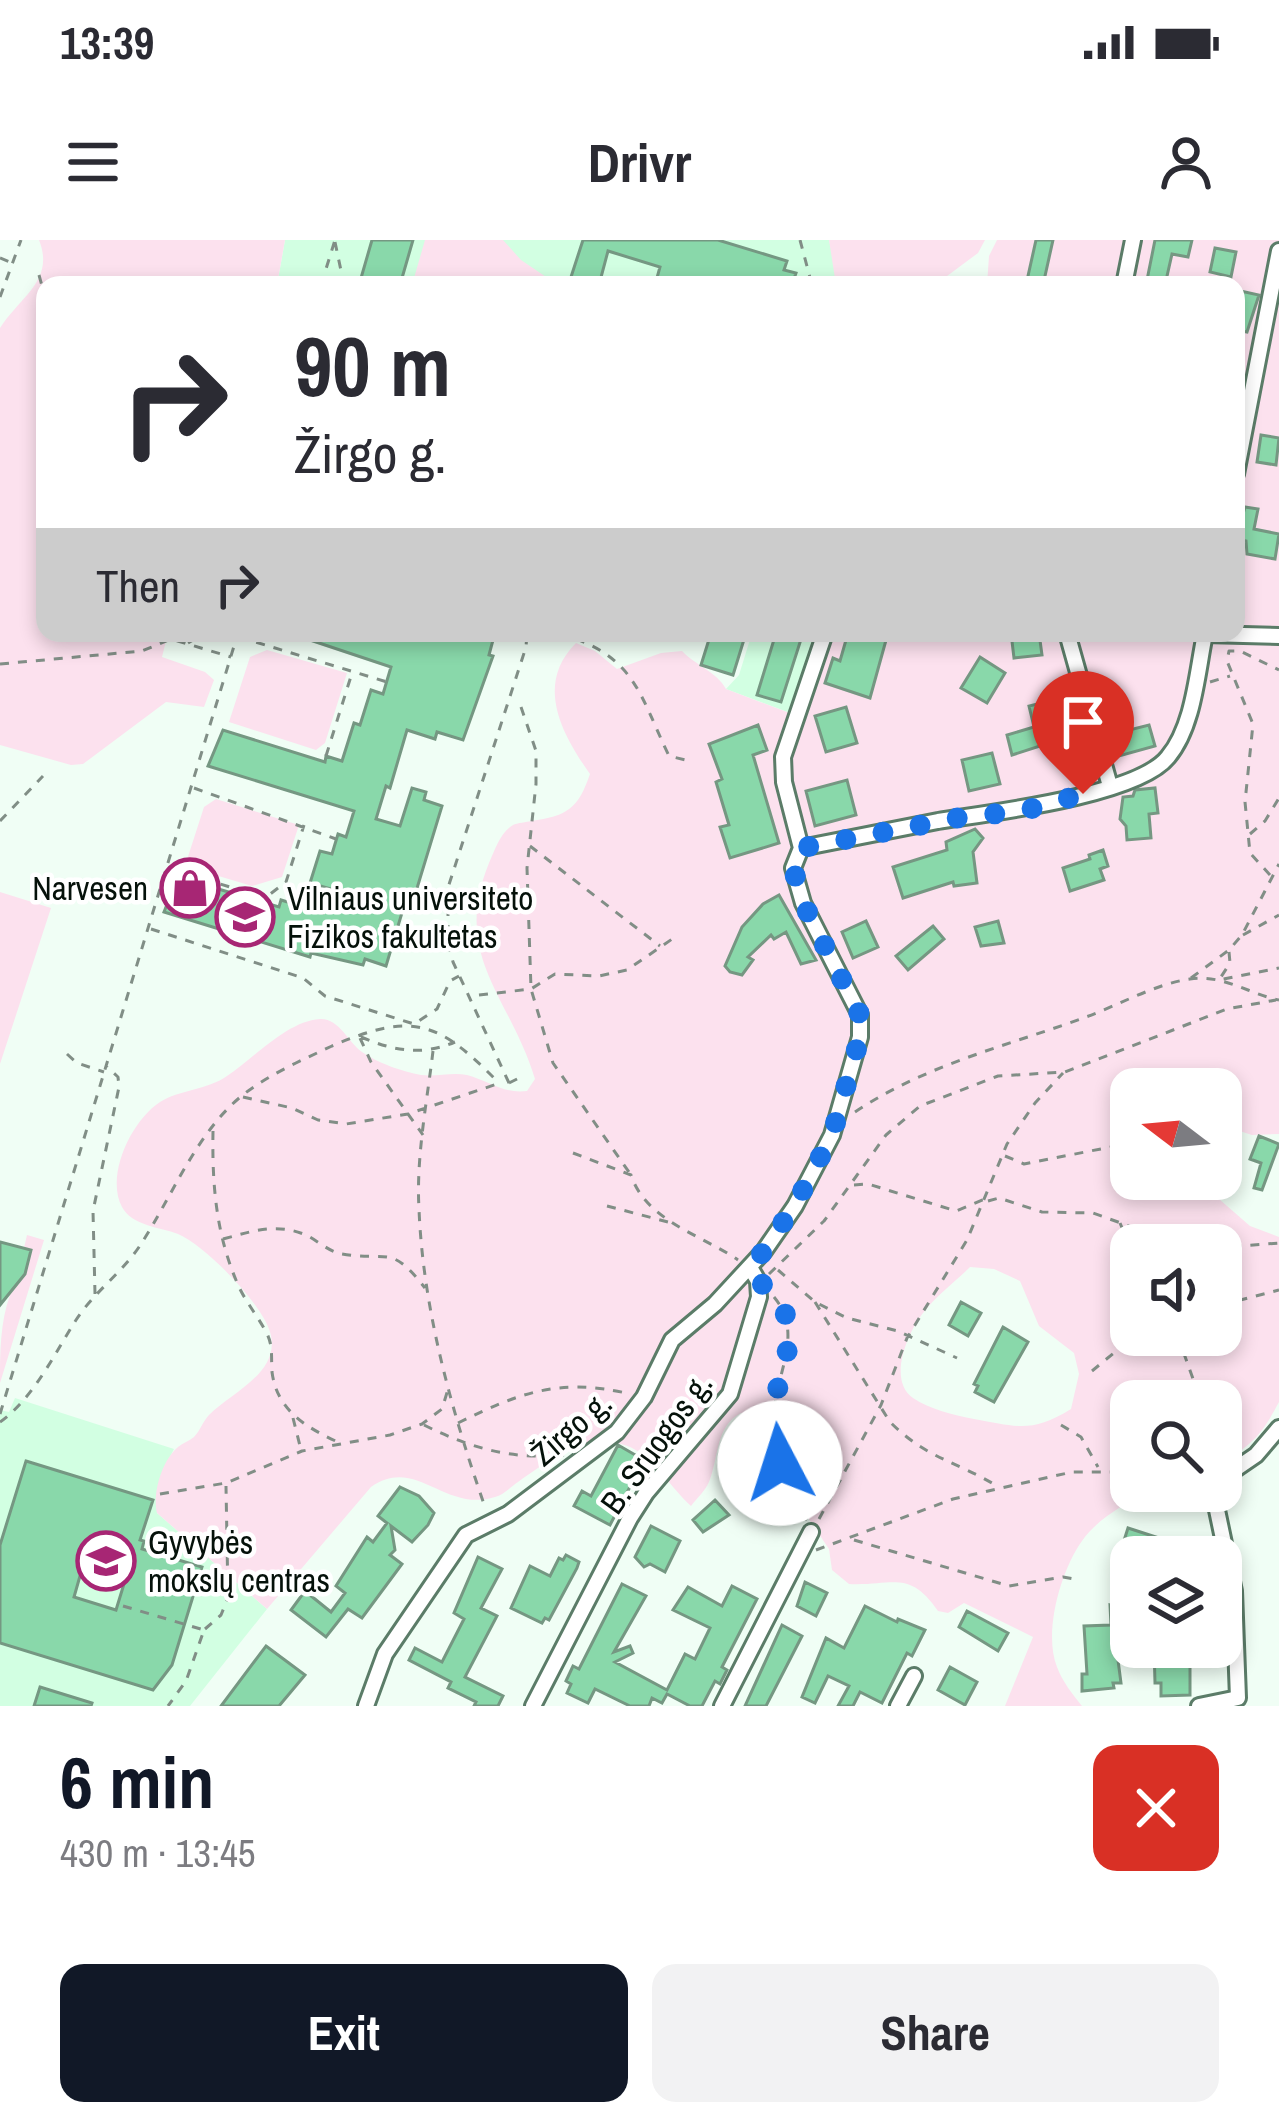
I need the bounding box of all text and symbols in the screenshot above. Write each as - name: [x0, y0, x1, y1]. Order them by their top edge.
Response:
- text: 13:39: [60, 12, 154, 73]
- text: Drivr: [588, 126, 691, 199]
- icon: menu: [60, 129, 126, 195]
- icon: person: [1153, 129, 1219, 195]
- text: 90 m: [294, 309, 451, 422]
- icon: right: [96, 324, 252, 480]
- text: Žirgo g.: [294, 417, 447, 490]
- icon: right: [204, 552, 270, 618]
- text: Then: [96, 555, 180, 616]
- pin: [1032, 671, 1134, 794]
- icon: arrive: [1050, 689, 1116, 755]
- shop icon: Narvesen: [159, 857, 221, 919]
- place label: Narvesen: [32, 866, 148, 910]
- place label: Vilniaus universiteto Fizikos fakultetas: [287, 876, 533, 958]
- school or university icon: Vilniaus universiteto Fizikos fakultetas: [214, 886, 276, 948]
- north arrow: [1110, 1068, 1242, 1200]
- map controls: [1110, 1068, 1242, 1668]
- button: sound: [1110, 1224, 1242, 1356]
- street label: B. Sruogos g.: [590, 1364, 722, 1522]
- button: search: [1110, 1380, 1242, 1512]
- street label: Žirgo g.: [521, 1381, 621, 1475]
- position arrow: [717, 1400, 843, 1526]
- place label: Gyvybės mokslų centras: [148, 1520, 330, 1602]
- school or university icon: Gyvybės mokslų centras: [75, 1530, 137, 1592]
- button: layers: [1110, 1536, 1242, 1668]
- text: 6 min: [60, 1733, 214, 1830]
- button: close: [1093, 1745, 1219, 1871]
- text: 430 m · 13:45: [60, 1827, 256, 1879]
- button: Exit: [60, 1964, 628, 2102]
- button: Share: [652, 1964, 1219, 2102]

